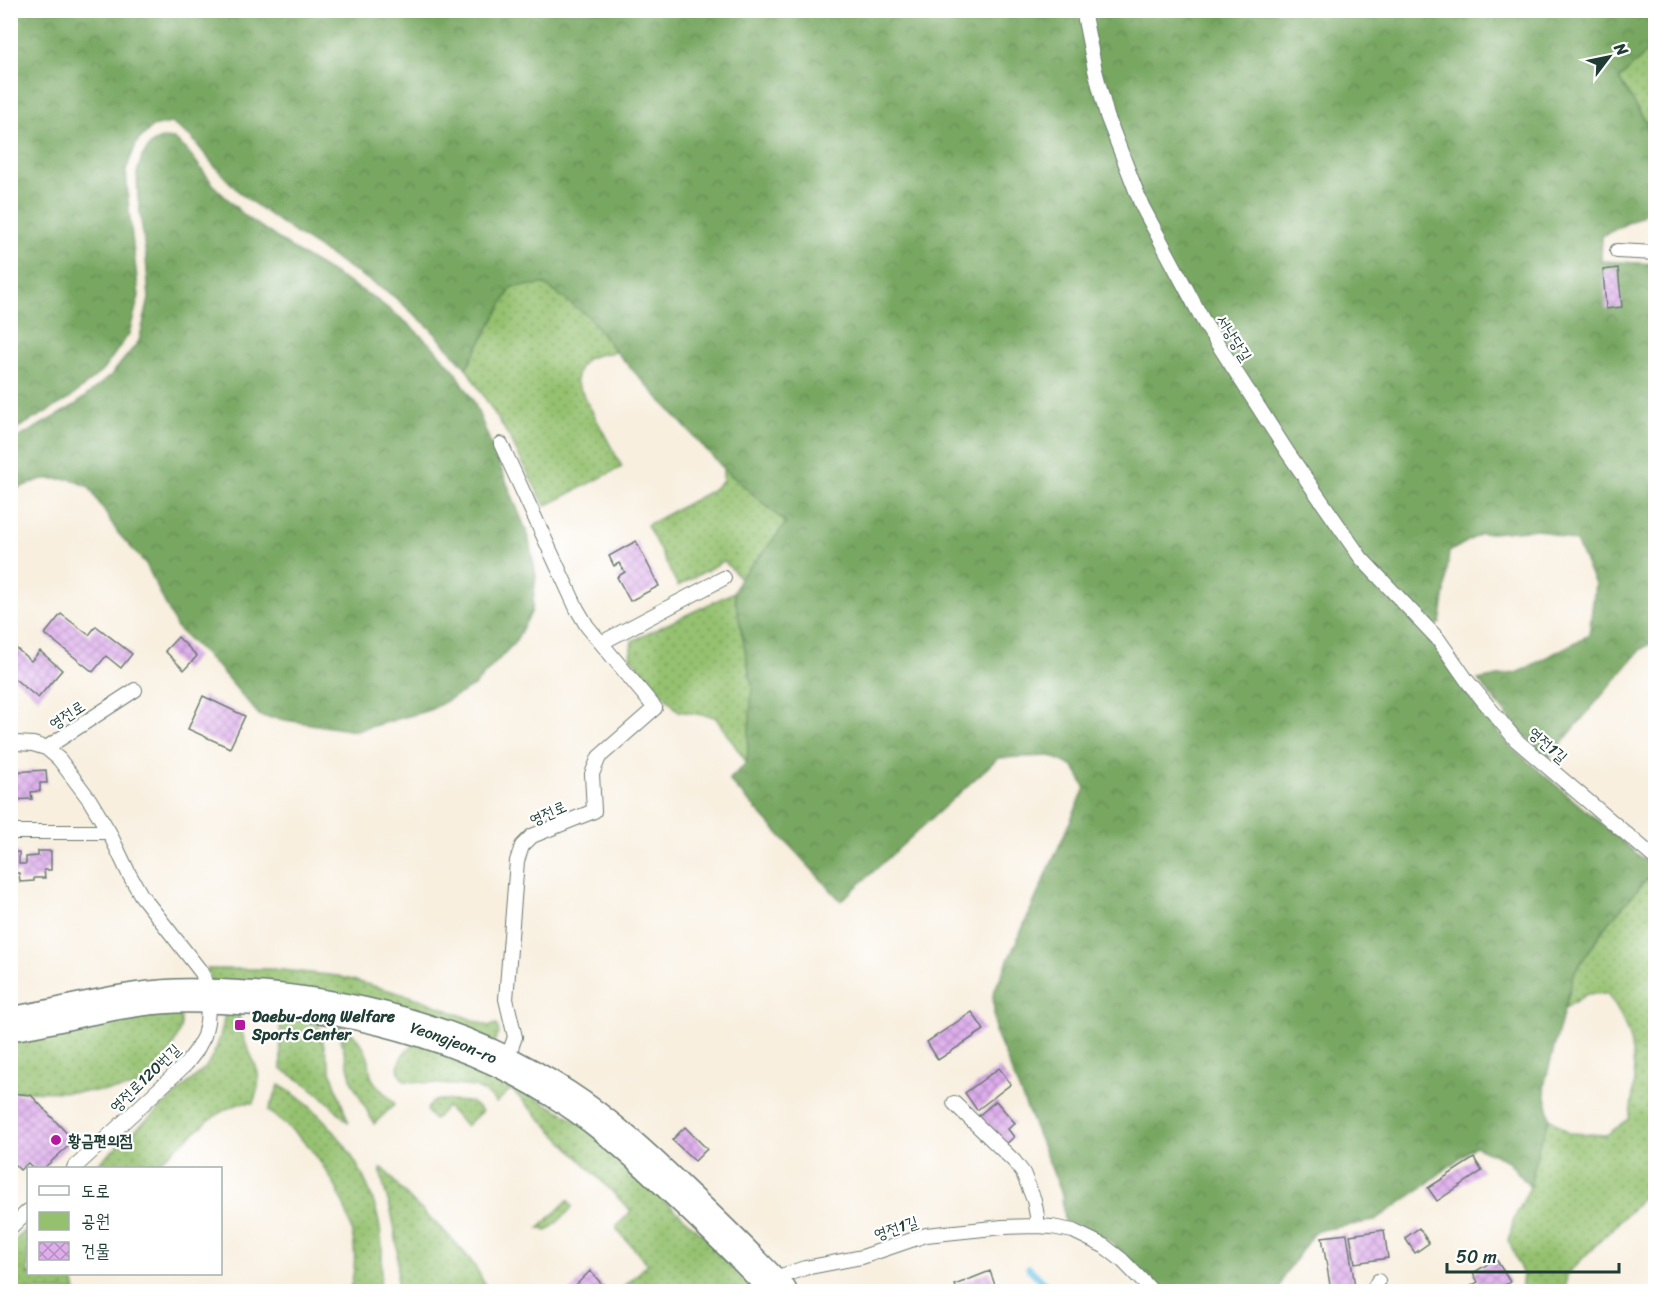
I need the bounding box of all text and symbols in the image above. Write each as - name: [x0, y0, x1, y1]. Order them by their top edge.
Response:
- north arrow: [1579, 27, 1639, 87]
- text: N: [1606, 36, 1637, 62]
- street label: 서낭당길: [1208, 308, 1260, 368]
- street label: 영전로: [43, 692, 91, 738]
- street label: 영전1길: [1521, 719, 1575, 771]
- street label: 영전로: [524, 792, 572, 834]
- place label: Daebu-dong Welfare Sports Center: [251, 1002, 396, 1049]
- street label: Yeongjeon-ro: [407, 1013, 503, 1072]
- marker: Daebu-dong Welfare Sports Center: [233, 1018, 247, 1032]
- street label: 영전로120번길: [102, 1036, 188, 1120]
- place label: 황금편의점: [68, 1126, 133, 1155]
- marker: 황금편의점: [49, 1133, 63, 1147]
- legend: [27, 1167, 222, 1275]
- text: 도로: [81, 1175, 110, 1207]
- text: 공원: [81, 1205, 110, 1237]
- street label: 영전1길: [870, 1207, 922, 1249]
- text: 건물: [81, 1235, 110, 1267]
- scale bar: [1447, 1236, 1620, 1274]
- text: 50 m: [1456, 1241, 1497, 1273]

